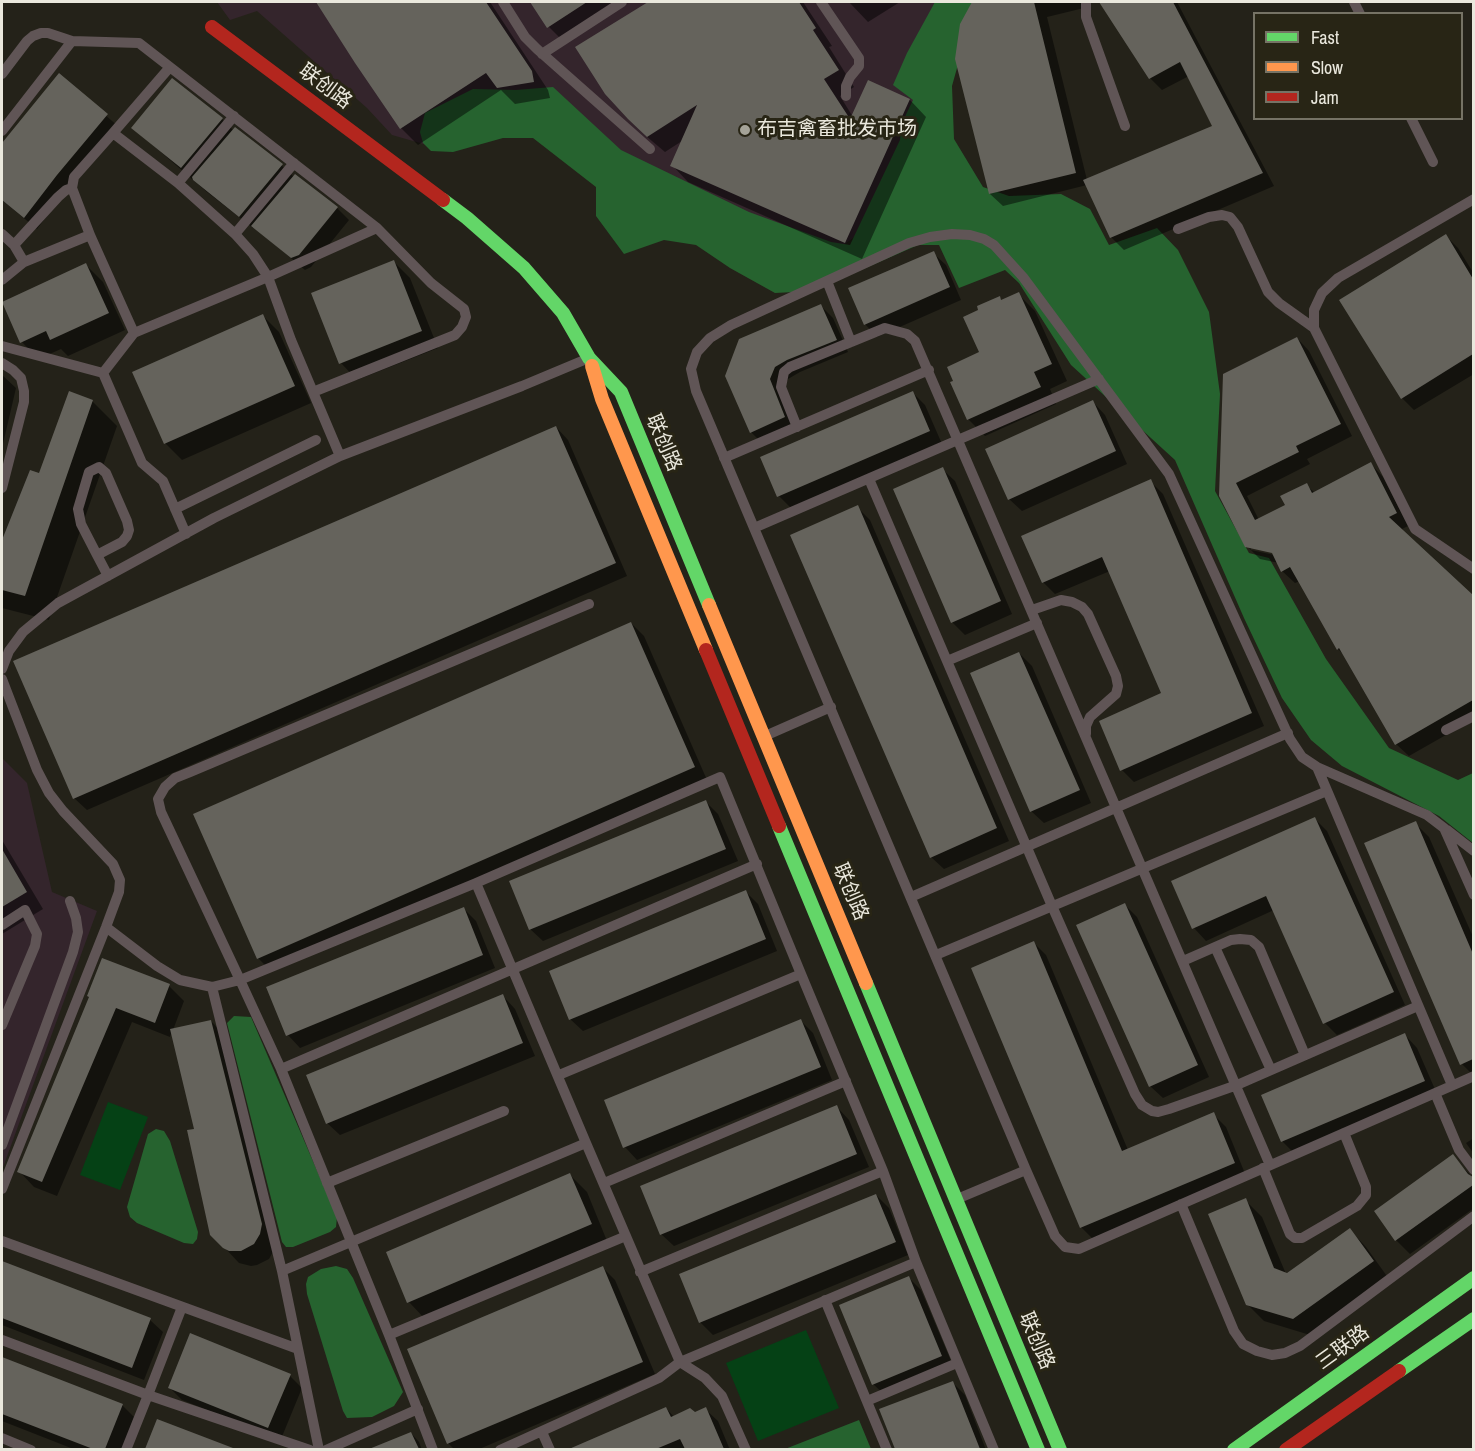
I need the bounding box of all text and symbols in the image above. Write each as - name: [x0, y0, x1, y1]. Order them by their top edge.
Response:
- legend: [1253, 12, 1463, 120]
- text: Fast: [1311, 25, 1339, 50]
- text: Slow: [1311, 55, 1343, 80]
- street label: 联创路: [294, 59, 356, 115]
- text: Jam: [1311, 85, 1339, 110]
- place label: 布吉禽畜批发市场: [757, 118, 917, 142]
- marker: 布吉禽畜批发市场: [738, 123, 752, 137]
- street label: 联创路: [640, 411, 686, 475]
- street label: 联创路: [827, 860, 873, 924]
- street label: 联创路: [1013, 1309, 1059, 1373]
- street label: 三联路: [1312, 1321, 1374, 1375]

